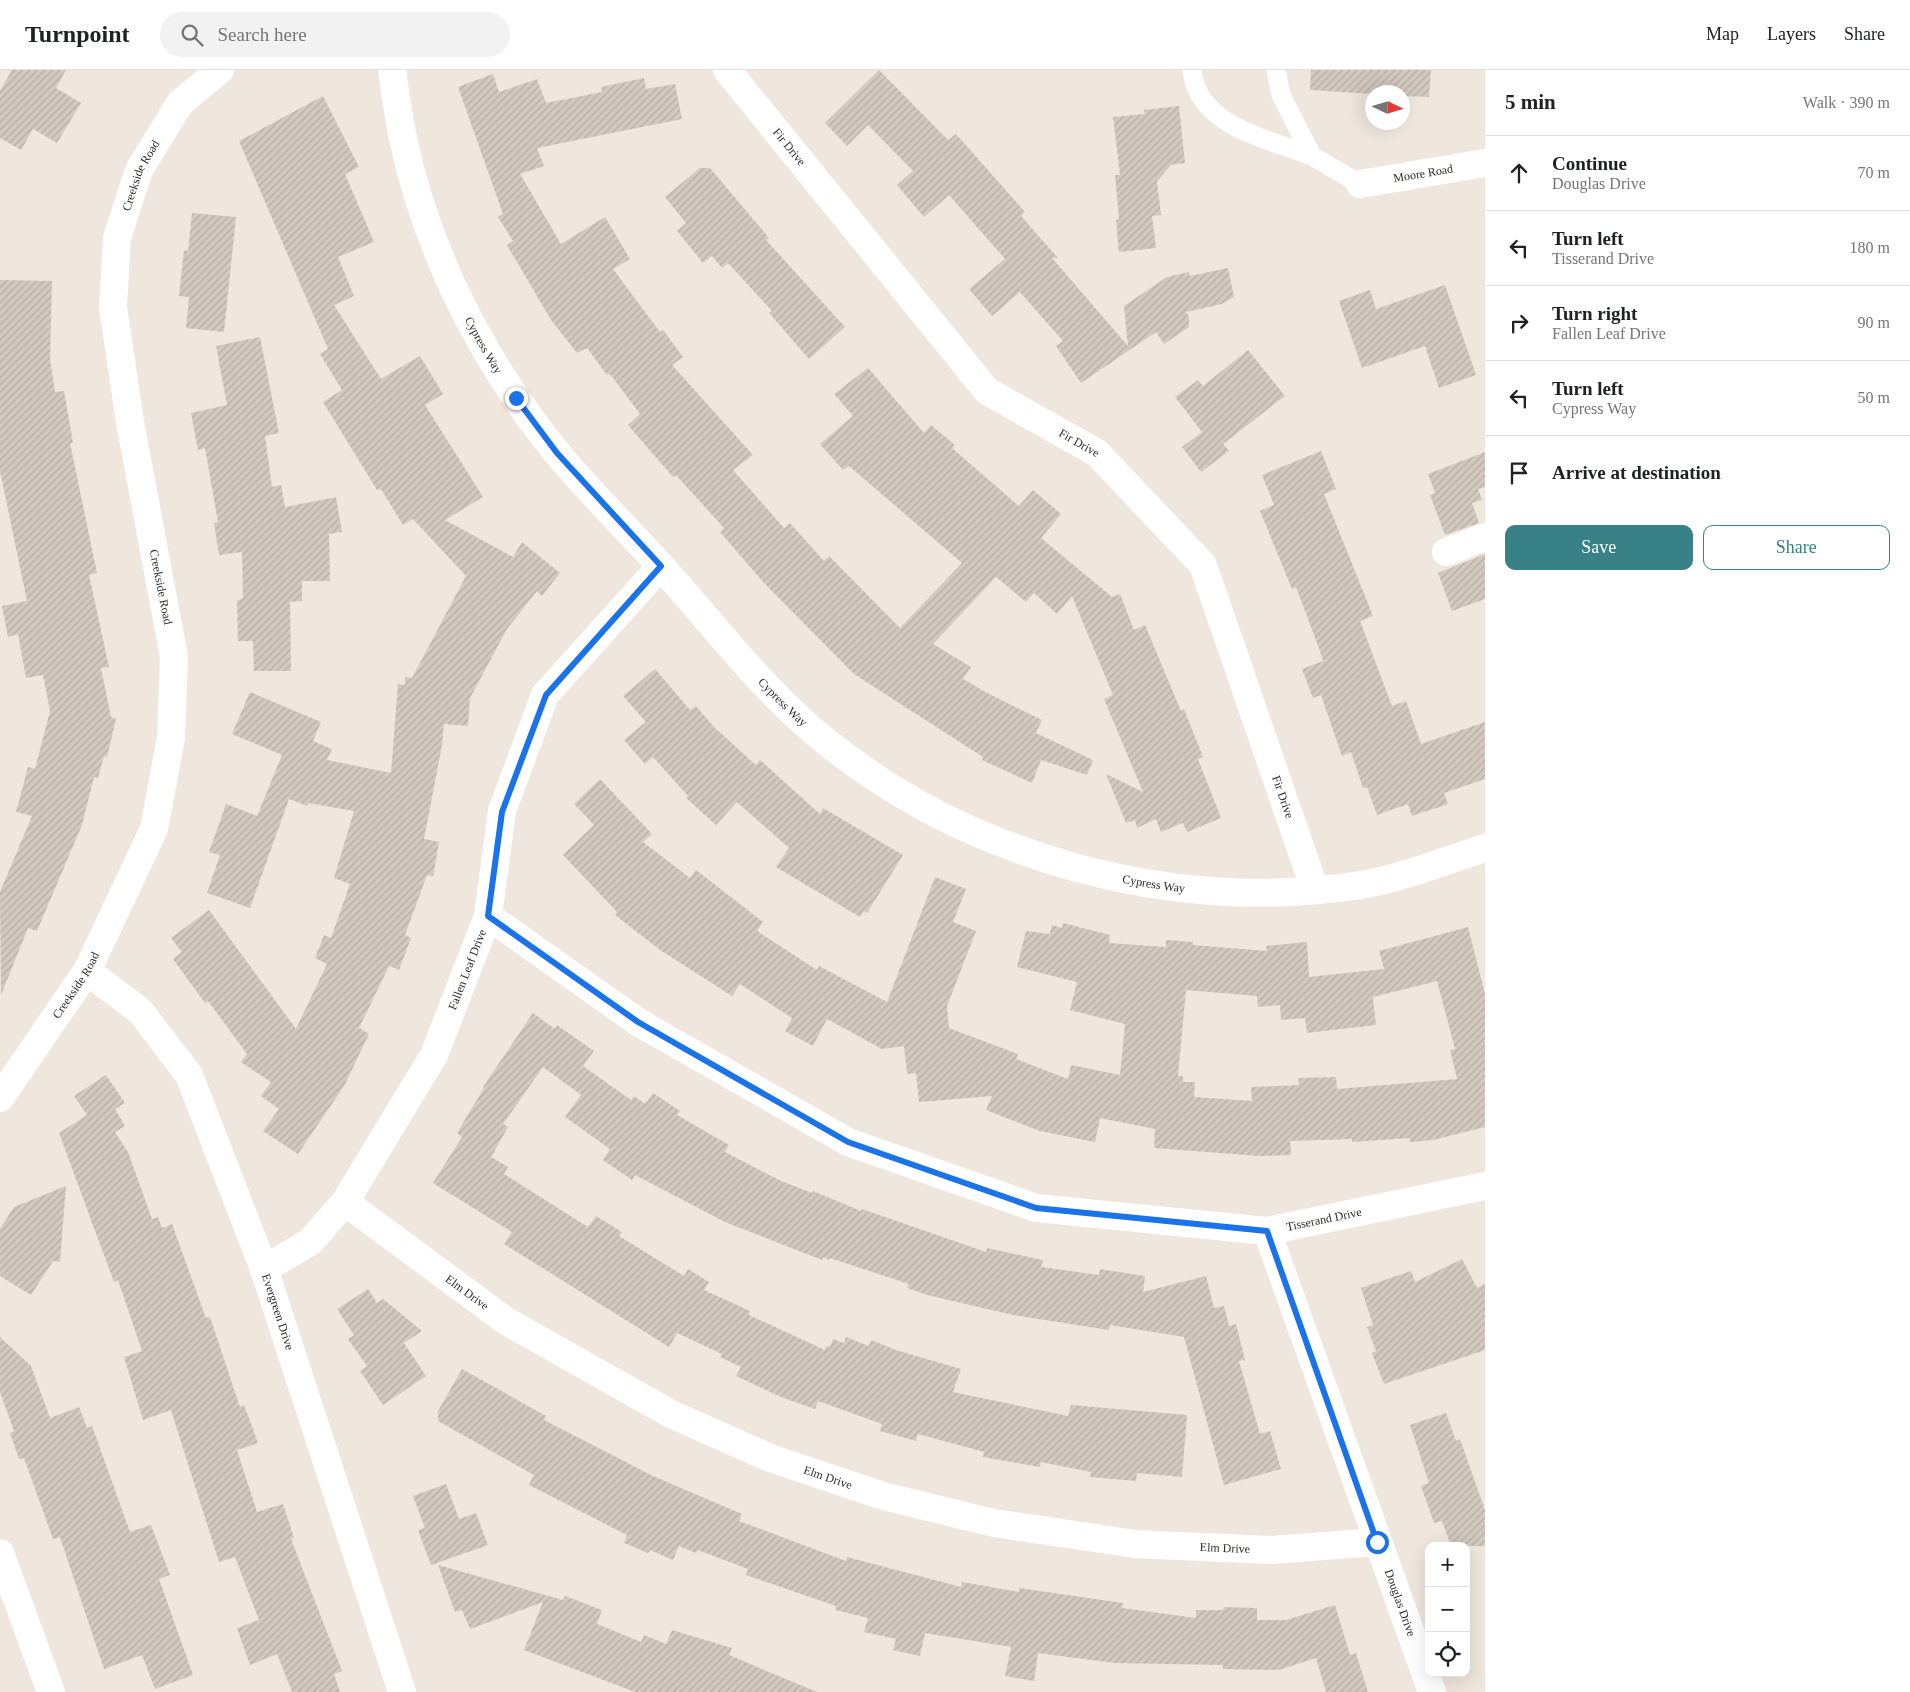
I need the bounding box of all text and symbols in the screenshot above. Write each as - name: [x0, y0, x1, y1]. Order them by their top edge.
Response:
- search box: [160, 12, 510, 57]
- text: Turnpoint: [25, 21, 130, 47]
- icon: search: [178, 21, 206, 49]
- text: Search here: [218, 24, 307, 45]
- text: Map: [1706, 24, 1739, 44]
- text: Layers: [1767, 24, 1816, 44]
- text: Share: [1844, 24, 1885, 44]
- north arrow: [1365, 85, 1410, 130]
- text: 5 min: [1505, 90, 1556, 114]
- text: Walk · 390 m: [1803, 94, 1890, 111]
- street label: Fir Drive: [770, 125, 809, 169]
- street label: Creekside Road: [119, 138, 163, 213]
- text: Continue: [1552, 153, 1627, 174]
- icon: ahead: [1505, 159, 1533, 187]
- street label: Moore Road: [1392, 161, 1454, 185]
- text: 70 m: [1858, 164, 1890, 181]
- text: Douglas Drive: [1552, 175, 1646, 192]
- text: Turn left: [1552, 228, 1624, 249]
- icon: left: [1505, 234, 1533, 262]
- text: 180 m: [1850, 239, 1890, 256]
- text: Tisserand Drive: [1552, 250, 1654, 267]
- text: Turn right: [1552, 303, 1637, 324]
- icon: right: [1505, 309, 1533, 337]
- street label: Cypress Way: [462, 314, 505, 376]
- text: 90 m: [1858, 314, 1890, 331]
- text: Fallen Leaf Drive: [1552, 325, 1666, 342]
- text: Turn left: [1552, 378, 1624, 399]
- icon: left: [1505, 384, 1533, 412]
- route end: [505, 387, 528, 410]
- text: 50 m: [1858, 389, 1890, 406]
- text: Cypress Way: [1552, 400, 1636, 417]
- street label: Fir Drive: [1057, 426, 1102, 460]
- icon: arrive: [1505, 459, 1533, 487]
- text: Arrive at destination: [1552, 462, 1721, 483]
- button: Save: [1505, 525, 1693, 570]
- button: Share: [1703, 525, 1890, 570]
- street label: Creekside Road: [147, 548, 175, 626]
- street label: Cypress Way: [755, 675, 810, 729]
- street label: Fir Drive: [1269, 774, 1297, 820]
- street label: Cypress Way: [1121, 872, 1186, 895]
- street label: Fallen Leaf Drive: [445, 927, 489, 1012]
- street label: Creekside Road: [50, 950, 102, 1021]
- street label: Tisserand Drive: [1285, 1205, 1363, 1234]
- street label: Evergreen Drive: [259, 1272, 297, 1352]
- street label: Elm Drive: [443, 1272, 492, 1313]
- street label: Elm Drive: [802, 1463, 854, 1492]
- route start: [1366, 1531, 1389, 1554]
- street label: Elm Drive: [1199, 1540, 1250, 1556]
- map controls: [1425, 1542, 1470, 1677]
- button: +: [1425, 1542, 1470, 1587]
- street label: Douglas Drive: [1382, 1567, 1419, 1638]
- button: −: [1425, 1587, 1470, 1632]
- button: locate: [1425, 1632, 1470, 1677]

